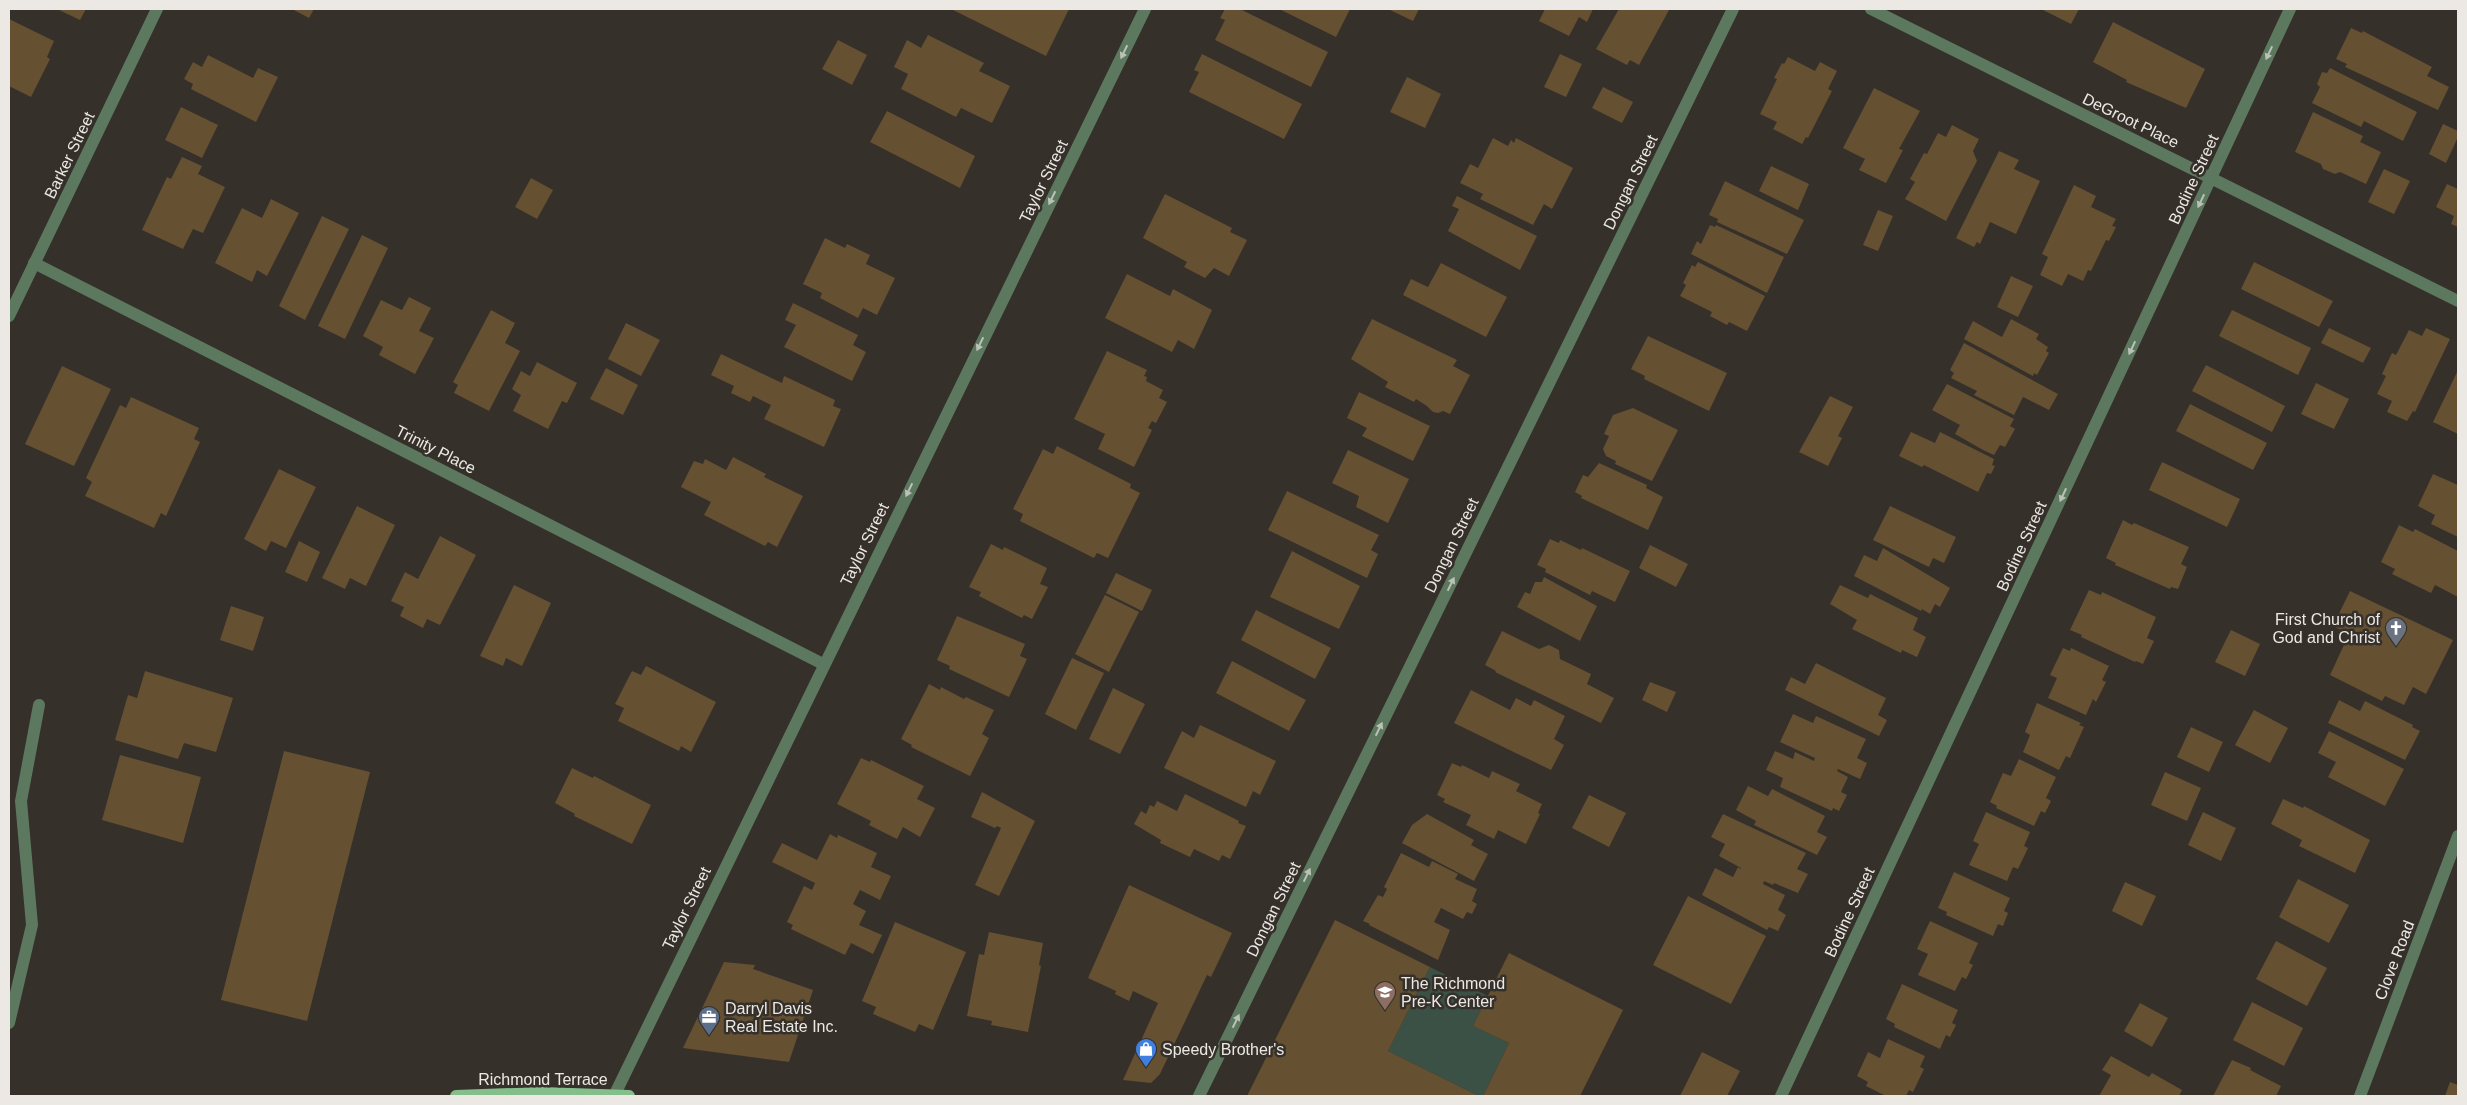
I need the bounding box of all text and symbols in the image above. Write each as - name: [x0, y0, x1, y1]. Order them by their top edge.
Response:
- one-way arrow: [1120, 45, 1128, 60]
- one-way arrow: [2265, 46, 2273, 60]
- street label: DeGroot Place: [2080, 90, 2182, 151]
- street label: Barker Street: [41, 109, 98, 201]
- street label: Bodine Street: [2165, 131, 2222, 227]
- street label: Dongan Street: [1600, 132, 1661, 232]
- street label: Taylor Street: [1016, 137, 1071, 225]
- one-way arrow: [1048, 191, 1056, 205]
- one-way arrow: [2197, 193, 2205, 208]
- one-way arrow: [976, 337, 984, 351]
- one-way arrow: [2128, 341, 2136, 355]
- street label: Trinity Place: [393, 422, 479, 477]
- one-way arrow: [904, 483, 912, 497]
- one-way arrow: [2059, 488, 2067, 502]
- street label: Dongan Street: [1421, 495, 1482, 595]
- street label: Bodine Street: [1993, 498, 2050, 594]
- street label: Taylor Street: [837, 500, 892, 588]
- one-way arrow: [1447, 576, 1455, 591]
- place label: First Church of God and Christ: [2272, 611, 2381, 646]
- church icon: First Church of God and Christ: [2384, 616, 2408, 647]
- one-way arrow: [1375, 722, 1383, 737]
- street label: Dongan Street: [1243, 859, 1304, 959]
- street label: Taylor Street: [659, 864, 714, 952]
- street label: Bodine Street: [1821, 864, 1878, 960]
- one-way arrow: [1303, 868, 1311, 882]
- street label: Clove Road: [2372, 918, 2417, 1002]
- place label: The Richmond Pre-K Center: [1401, 975, 1505, 1010]
- school or university icon: The Richmond Pre-K Center: [1373, 980, 1397, 1011]
- place label: Darryl Davis Real Estate Inc.: [725, 1000, 838, 1035]
- office icon: Darryl Davis Real Estate Inc.: [697, 1005, 721, 1036]
- one-way arrow: [1232, 1014, 1240, 1028]
- shop icon: Speedy Brother's: [1134, 1037, 1158, 1068]
- place label: Speedy Brother's: [1162, 1041, 1284, 1058]
- street label: Richmond Terrace: [478, 1071, 608, 1088]

